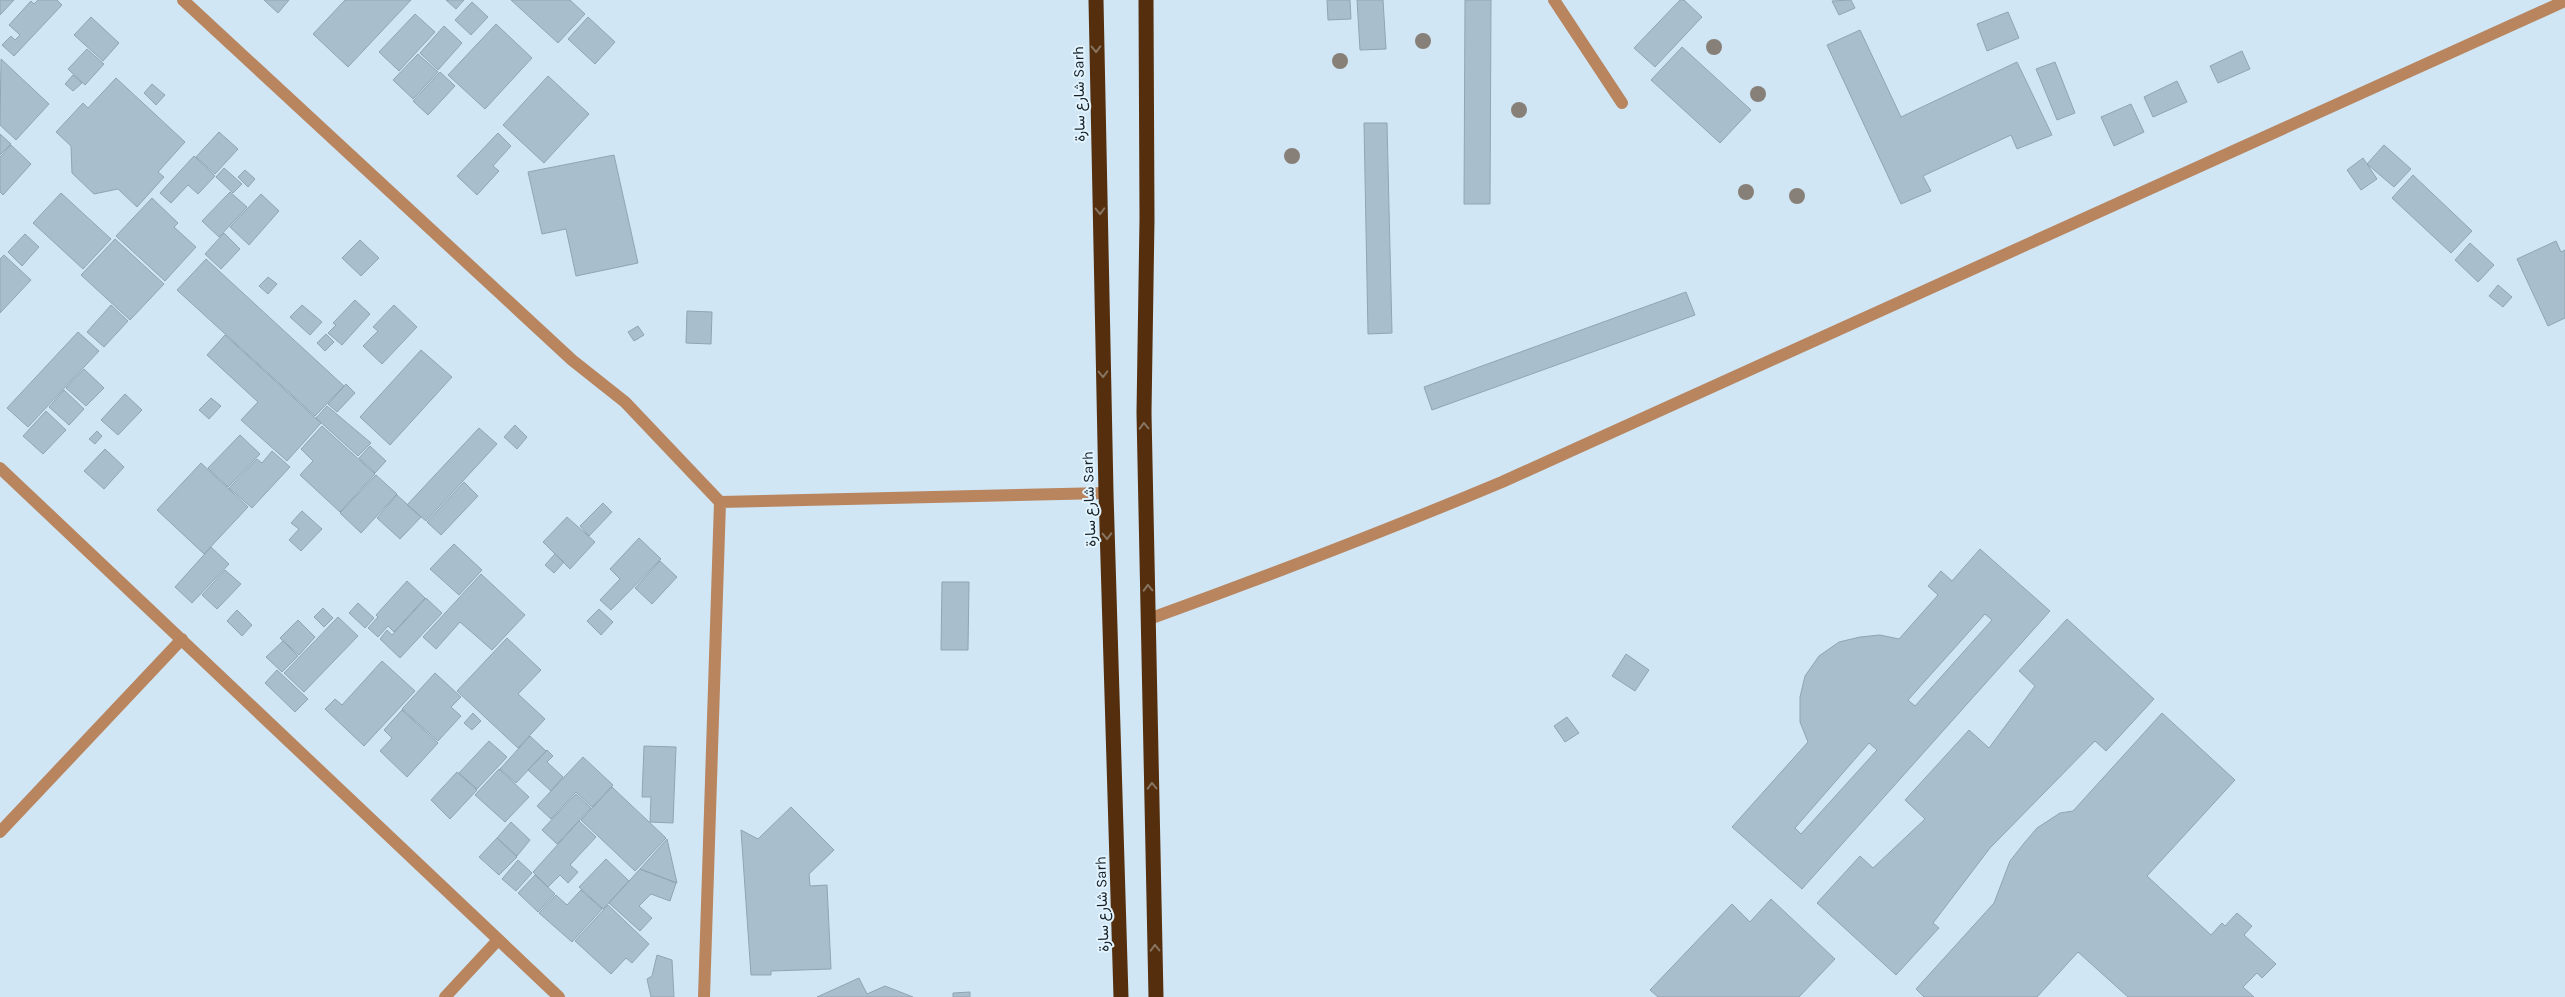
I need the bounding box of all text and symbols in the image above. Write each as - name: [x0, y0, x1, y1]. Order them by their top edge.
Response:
- one-way arrow: [1091, 45, 1101, 53]
- street label: شارع سارة Sarh: [1069, 46, 1091, 142]
- one-way arrow: [1094, 207, 1105, 215]
- one-way arrow: [1098, 370, 1108, 378]
- one-way arrow: [1139, 422, 1149, 430]
- street label: شارع سارة Sarh: [1078, 451, 1102, 547]
- one-way arrow: [1102, 532, 1113, 540]
- one-way arrow: [1143, 584, 1154, 592]
- one-way arrow: [1147, 782, 1157, 790]
- street label: شارع سارة Sarh: [1091, 856, 1115, 952]
- one-way arrow: [1150, 944, 1160, 952]

